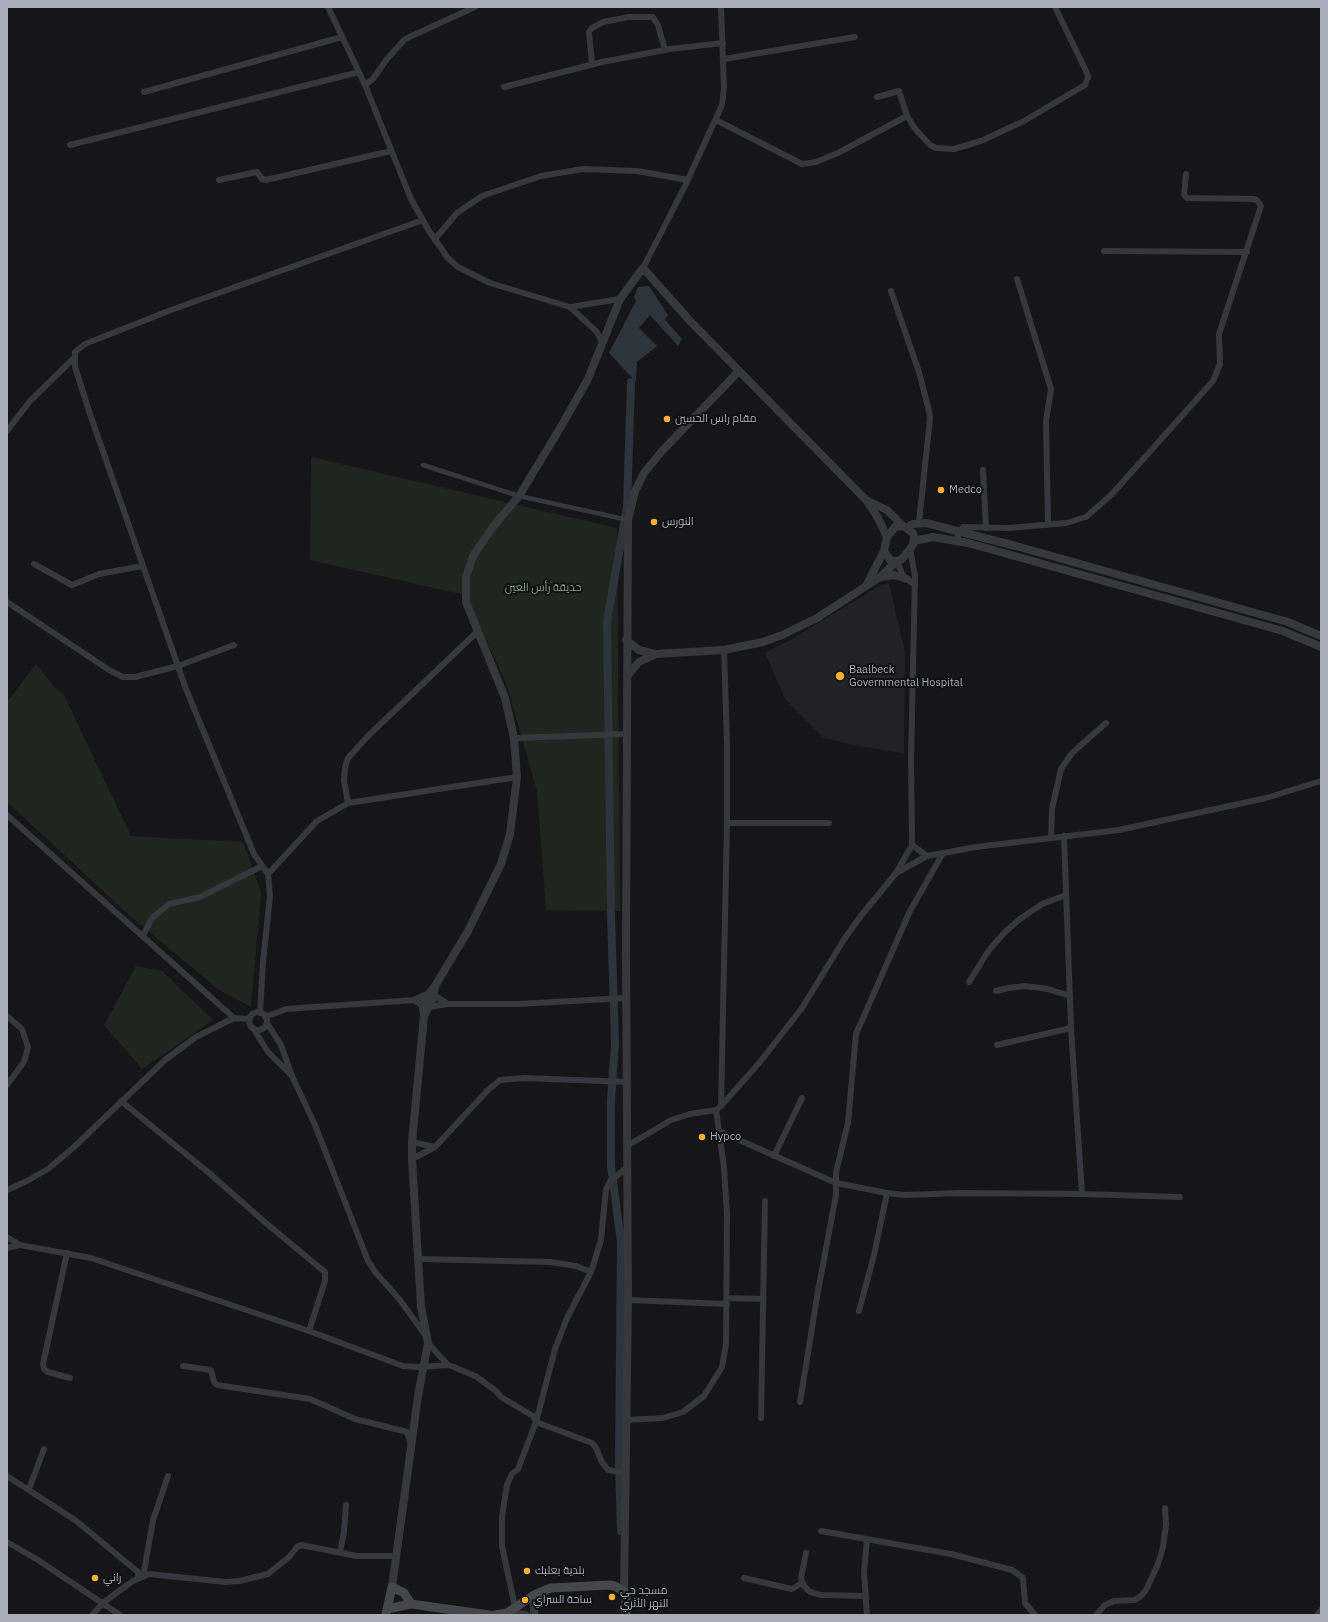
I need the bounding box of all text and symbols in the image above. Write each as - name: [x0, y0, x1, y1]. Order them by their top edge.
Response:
- place label: مقام راس الحسين: [675, 412, 757, 426]
- marker: مقام راس الحسين: [662, 414, 672, 424]
- place label: Medco: [949, 483, 982, 497]
- marker: Medco: [936, 485, 946, 495]
- place label: النورس: [662, 515, 694, 529]
- marker: النورس: [649, 517, 659, 527]
- park label: حديقة رأس العين: [505, 581, 581, 595]
- place label: Baalbeck Governmental Hospital: [849, 663, 963, 689]
- marker: Baalbeck Governmental Hospital: [834, 670, 846, 682]
- place label: Hypco: [710, 1130, 741, 1144]
- marker: Hypco: [697, 1132, 707, 1142]
- place label: بلدية بعلبك: [535, 1564, 585, 1578]
- marker: بلدية بعلبك: [522, 1566, 532, 1576]
- place label: راني: [103, 1571, 122, 1585]
- marker: راني: [90, 1573, 100, 1583]
- place label: مسجد حي النهر الأثري: [620, 1584, 669, 1610]
- marker: مسجد حي النهر الأثري: [607, 1592, 617, 1602]
- place label: ساحة السراي: [533, 1593, 592, 1607]
- marker: ساحة السراي: [520, 1595, 530, 1605]

